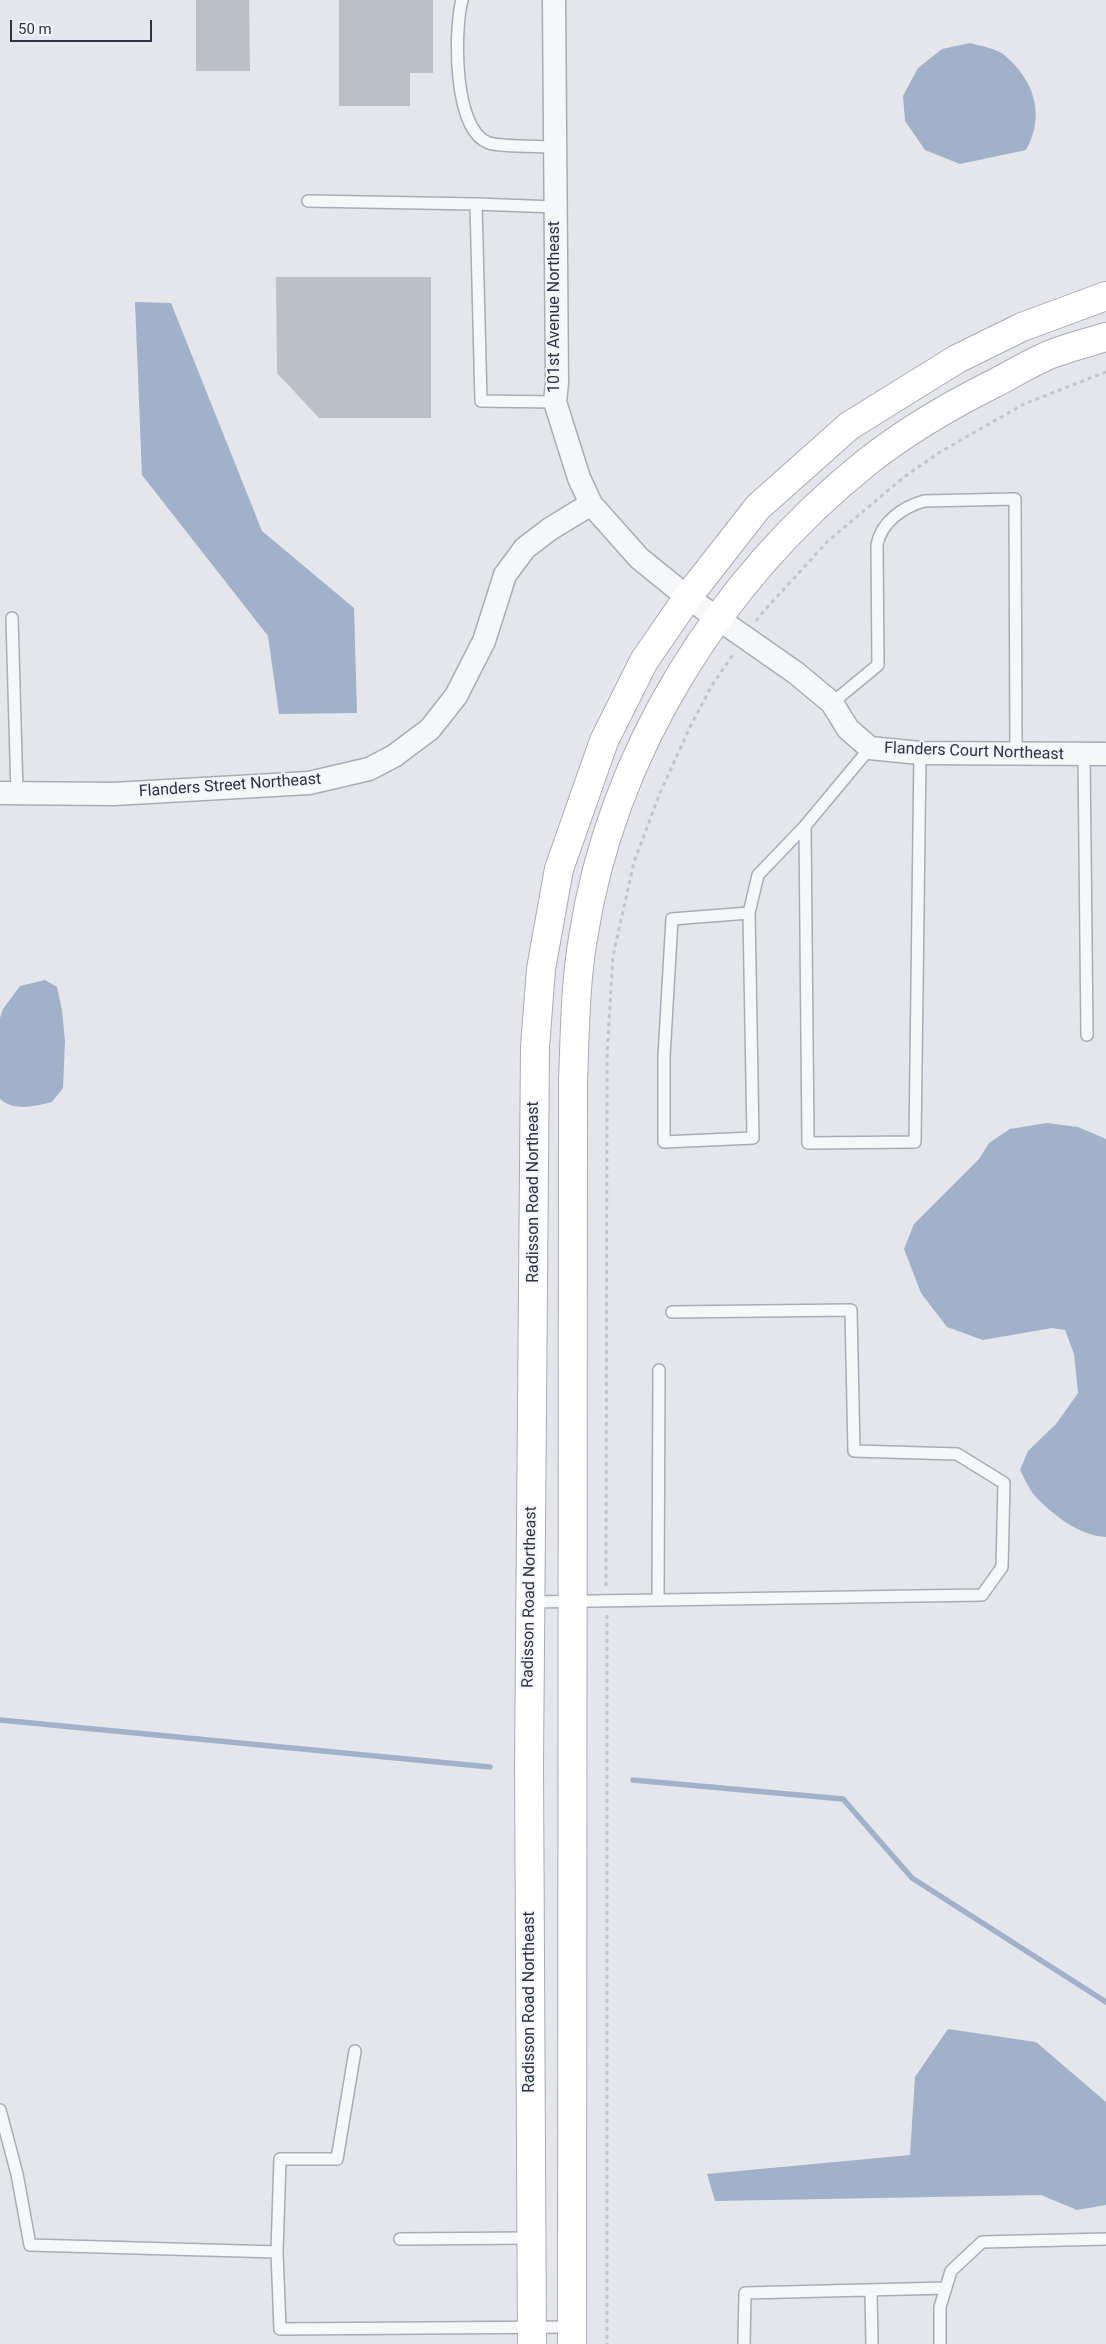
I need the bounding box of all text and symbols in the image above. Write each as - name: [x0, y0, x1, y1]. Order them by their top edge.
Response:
- scale bar: [12, 10, 155, 42]
- text: 50 m: [18, 20, 52, 38]
- street label: 101st Avenue Northeast: [545, 221, 565, 393]
- street label: Flanders Court Northeast: [884, 739, 1064, 765]
- street label: Flanders Street Northeast: [138, 770, 322, 802]
- street label: Radisson Road Northeast: [524, 1101, 544, 1283]
- street label: Radisson Road Northeast: [519, 1506, 541, 1688]
- street label: Radisson Road Northeast: [520, 1911, 540, 2093]

